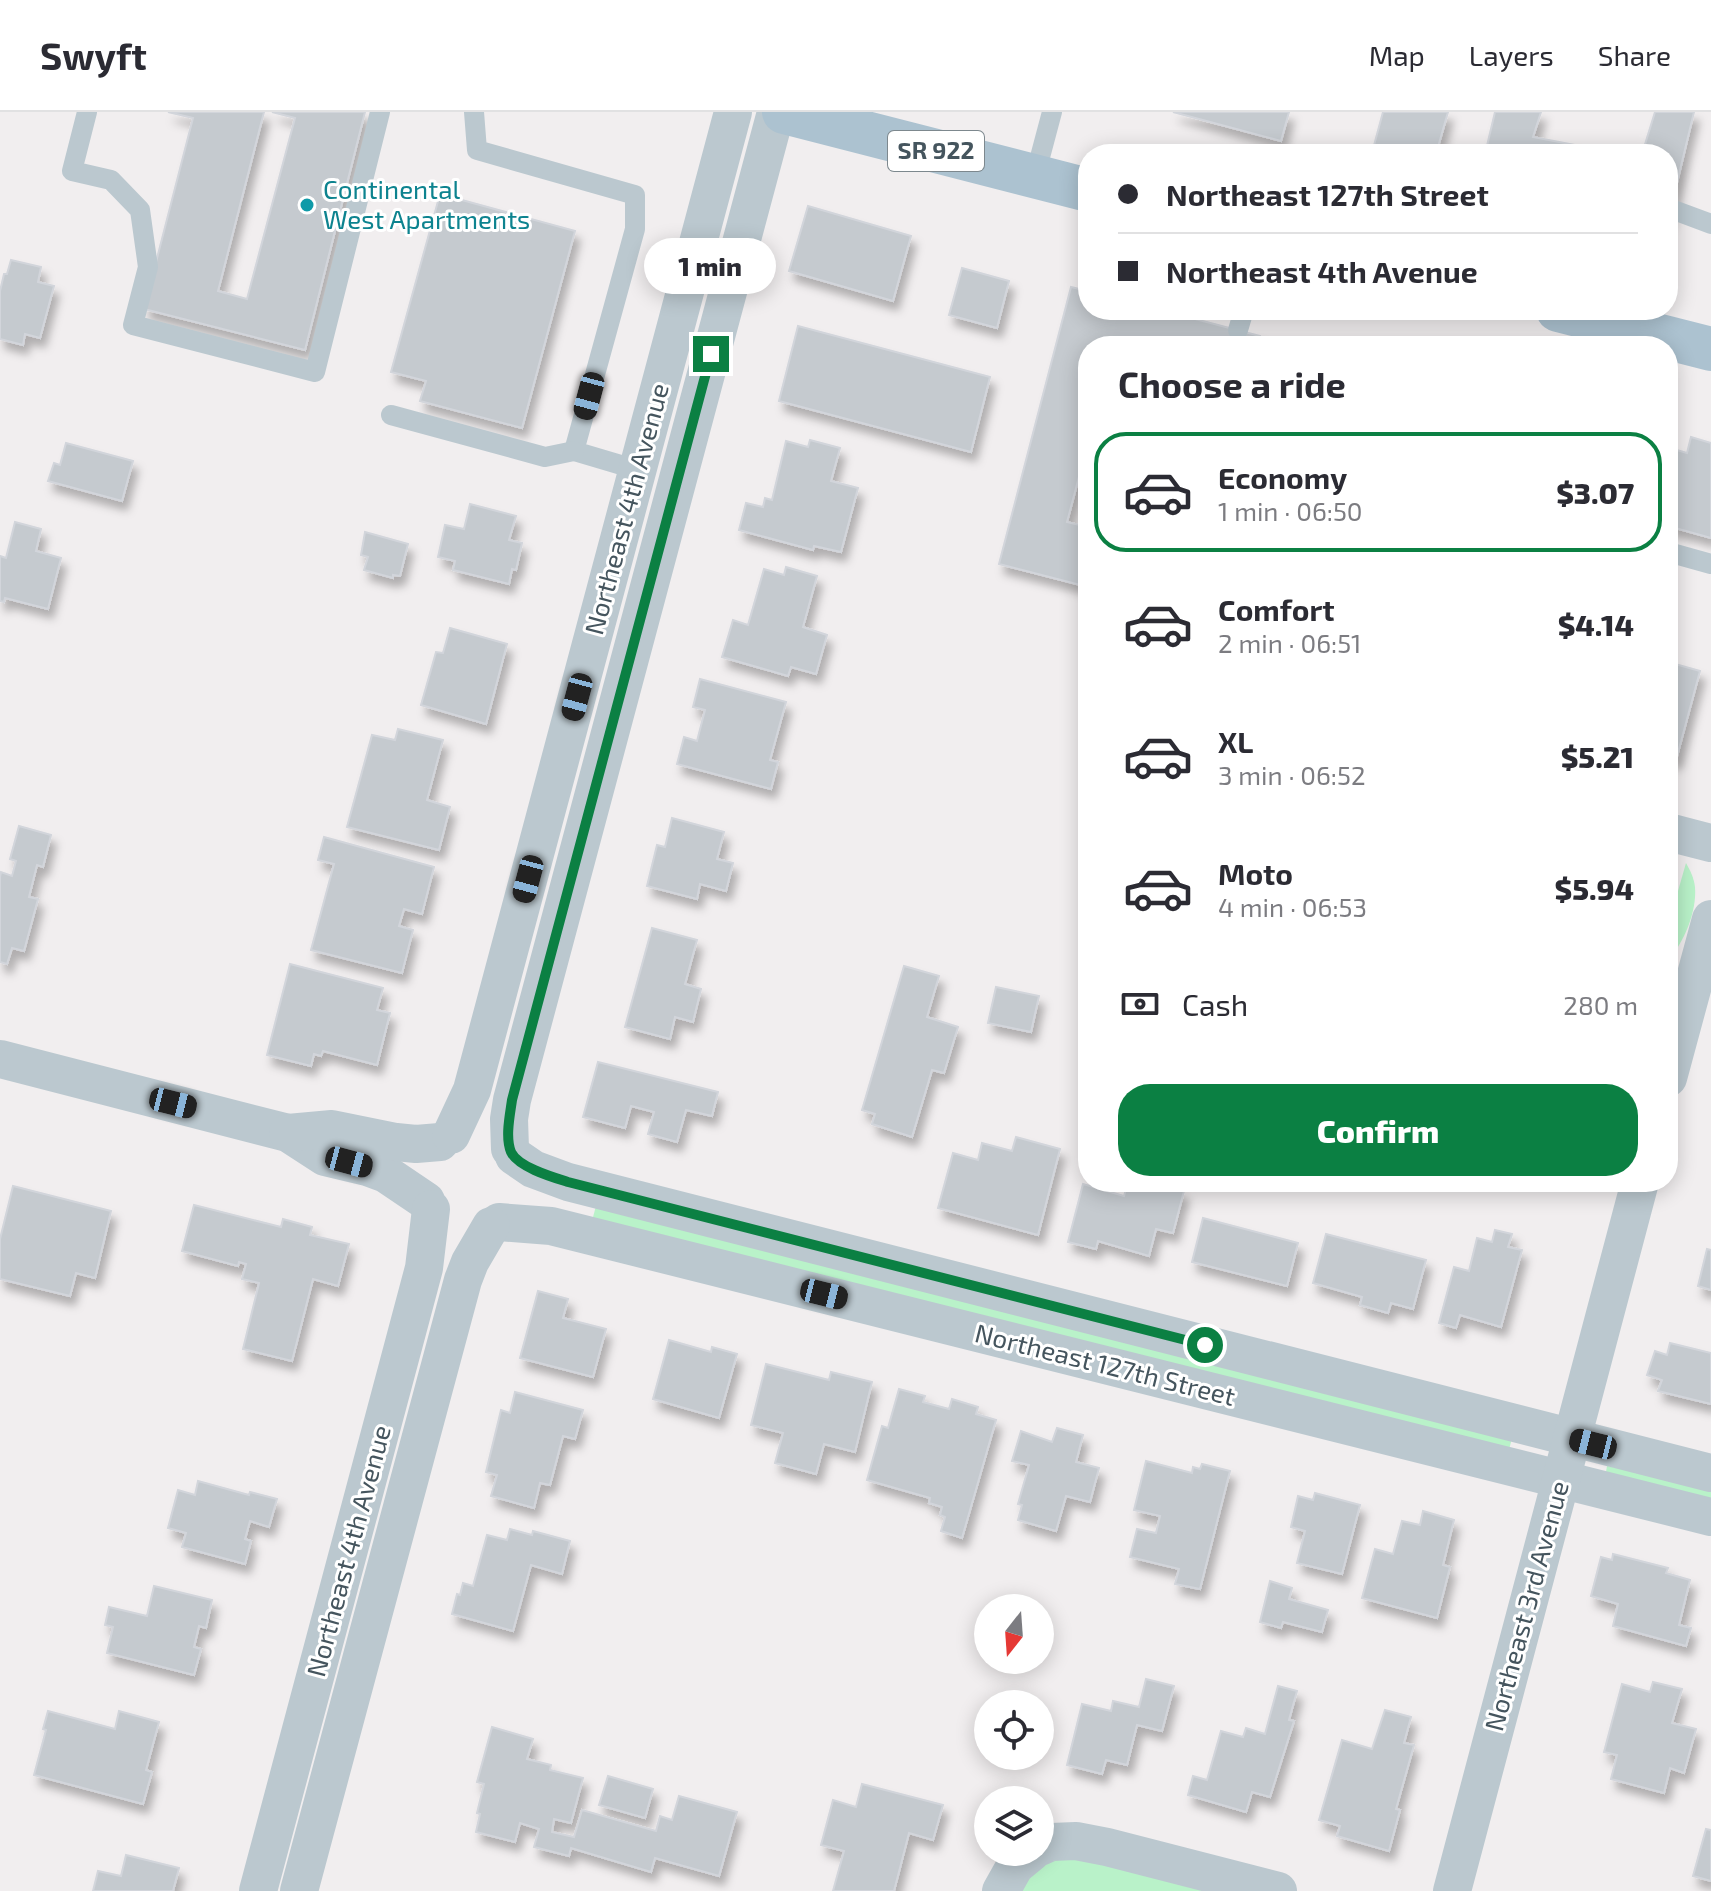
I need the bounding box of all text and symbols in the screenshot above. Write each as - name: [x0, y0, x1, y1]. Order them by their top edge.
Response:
- text: Swyft: [40, 32, 147, 78]
- text: Map: [1369, 38, 1425, 72]
- text: Layers: [1469, 38, 1554, 72]
- text: Share: [1598, 38, 1671, 72]
- road number: SR 922: [888, 131, 984, 171]
- place label: Continental West Apartments: [323, 173, 530, 234]
- text: Northeast 127th Street: [1166, 176, 1489, 212]
- marker: Continental West Apartments: [298, 196, 316, 214]
- callout: 1 min: [645, 238, 777, 294]
- text: 1 min: [678, 250, 742, 281]
- text: Northeast 4th Avenue: [1166, 253, 1478, 289]
- route end: [693, 336, 729, 372]
- text: Choose a ride: [1118, 362, 1346, 405]
- car: [571, 370, 607, 422]
- street label: Northeast 4th Avenue: [577, 380, 674, 638]
- icon: car: [1122, 456, 1194, 528]
- text: Economy: [1218, 459, 1347, 495]
- text: $3.07: [1556, 474, 1634, 510]
- text: 1 min · 06:50: [1218, 495, 1363, 526]
- icon: car: [1122, 588, 1194, 660]
- text: Comfort: [1218, 591, 1335, 627]
- text: $4.14: [1558, 606, 1634, 642]
- text: 2 min · 06:51: [1218, 627, 1361, 658]
- car: [559, 671, 595, 723]
- icon: car: [1122, 720, 1194, 792]
- text: XL: [1218, 723, 1253, 759]
- text: $5.21: [1561, 738, 1634, 774]
- text: 3 min · 06:52: [1218, 759, 1366, 790]
- icon: car: [1122, 852, 1194, 924]
- car: [510, 853, 546, 905]
- text: Moto: [1218, 855, 1293, 891]
- text: $5.94: [1555, 870, 1634, 906]
- text: 4 min · 06:53: [1218, 891, 1367, 922]
- icon: cash: [1118, 982, 1162, 1026]
- text: Cash: [1182, 986, 1248, 1022]
- text: 280 m: [1563, 989, 1638, 1020]
- button: Confirm: [1118, 1084, 1638, 1176]
- car: [147, 1086, 199, 1120]
- car: [323, 1144, 375, 1180]
- car: [798, 1277, 850, 1311]
- street label: Northeast 127th Street: [972, 1316, 1239, 1411]
- route start: [1187, 1327, 1223, 1363]
- street label: Northeast 4th Avenue: [299, 1422, 396, 1680]
- car: [1567, 1427, 1619, 1461]
- street label: Northeast 3rd Avenue: [1477, 1477, 1574, 1734]
- north arrow: [974, 1594, 1054, 1674]
- map controls: [974, 1594, 1054, 1866]
- button: locate: [974, 1690, 1054, 1770]
- button: layers: [974, 1786, 1054, 1866]

